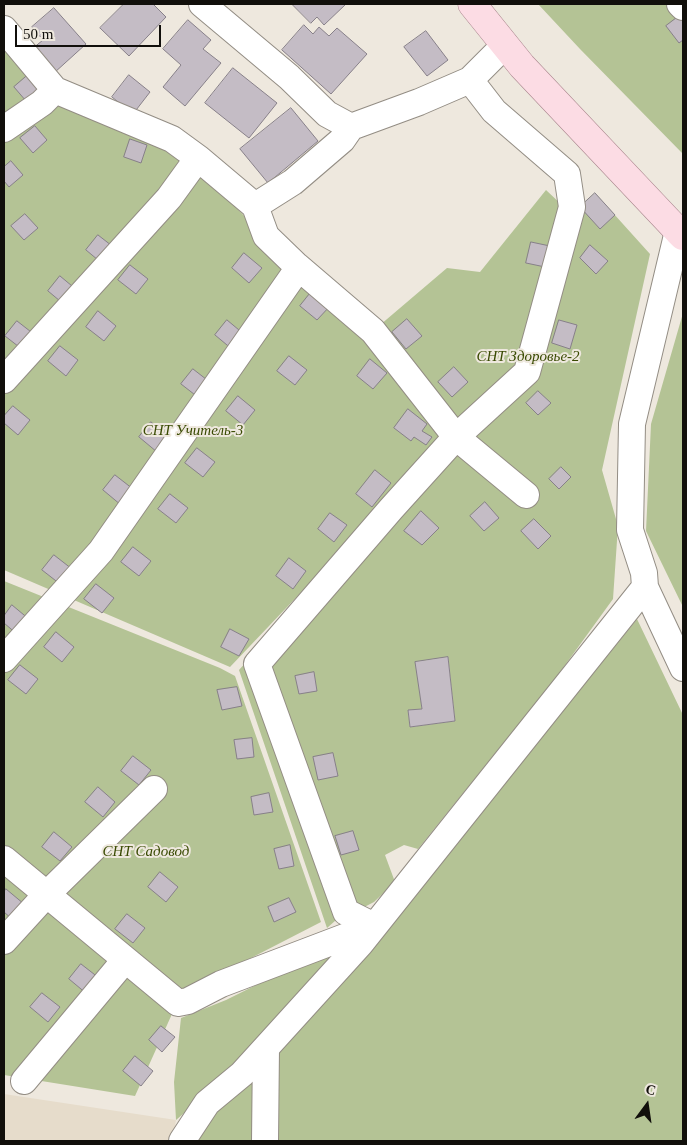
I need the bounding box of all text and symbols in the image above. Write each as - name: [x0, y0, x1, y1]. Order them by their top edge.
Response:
- scale bar: [18, 15, 164, 47]
- text: 50 m: [23, 26, 53, 42]
- park label: СНТ Здоровье-2: [476, 348, 580, 366]
- park label: СНТ Учитель-3: [143, 422, 243, 440]
- park label: СНТ Садовод: [103, 843, 189, 861]
- north arrow: [622, 1080, 672, 1130]
- text: С: [644, 1081, 657, 1098]

